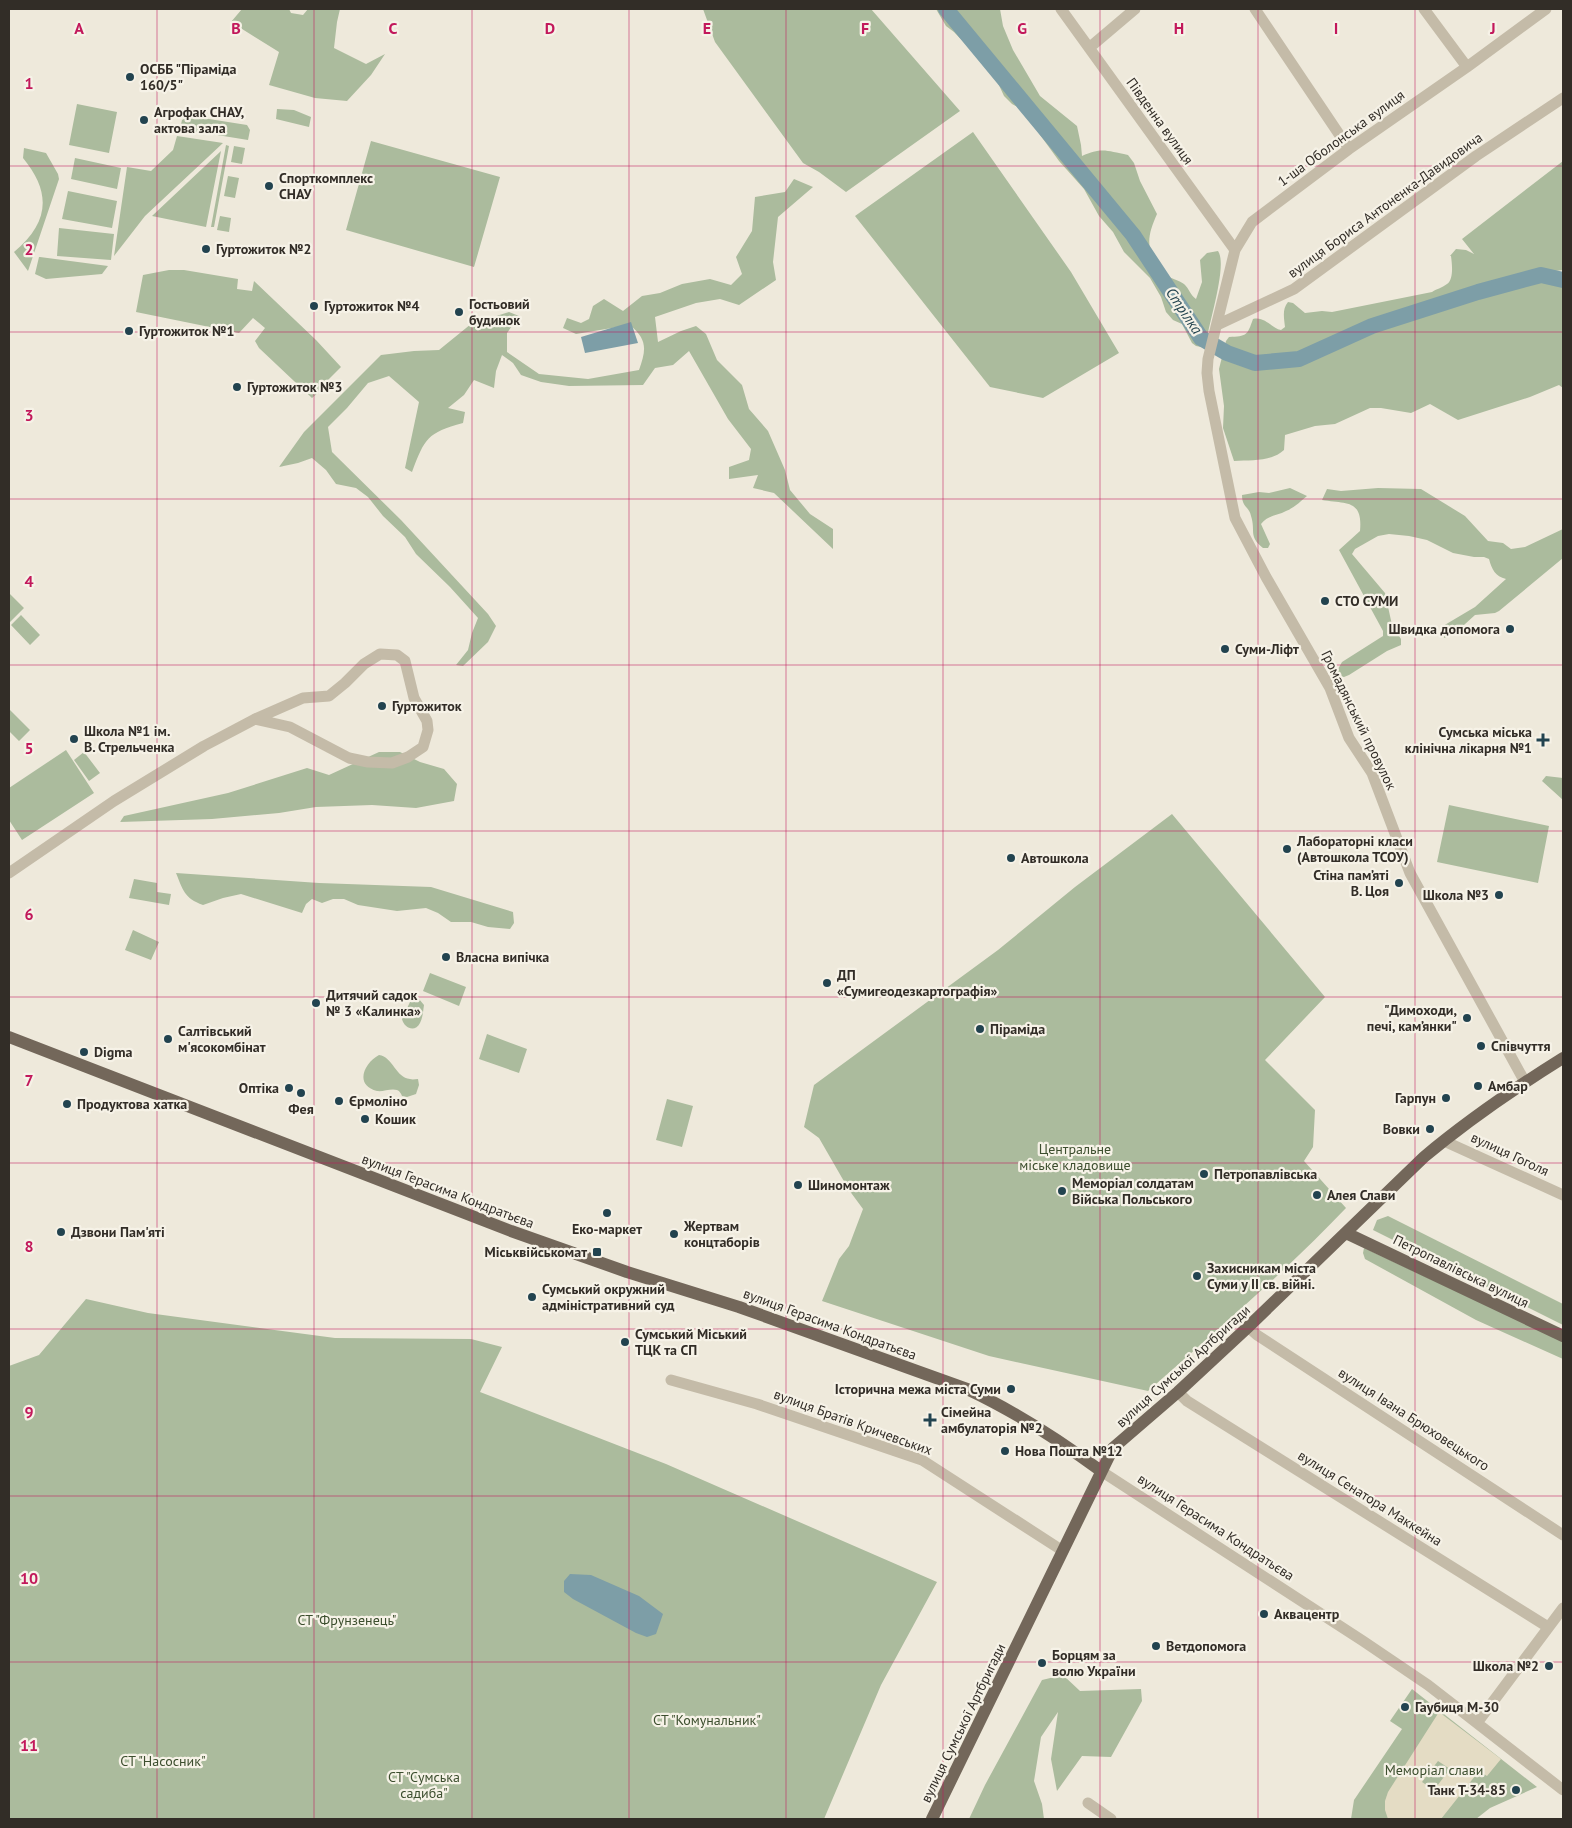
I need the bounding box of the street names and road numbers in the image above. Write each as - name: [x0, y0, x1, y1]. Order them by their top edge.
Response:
- street label: Південна вулиця: [1123, 74, 1197, 168]
- street label: 1-ша Оболонська вулиця: [1274, 86, 1408, 190]
- street label: вулиця Бориса Антоненка-Давидовича: [1284, 128, 1486, 282]
- street label: Громадянський провулок: [1317, 647, 1401, 793]
- street label: вулиця Гоголя: [1468, 1128, 1552, 1180]
- street label: вулиця Герасима Кондратьєва: [359, 1150, 537, 1232]
- street label: Петропавлівська вулиця: [1390, 1230, 1532, 1312]
- street label: вулиця Герасима Кондратьєва: [741, 1284, 919, 1364]
- street label: вулиця Сумської Артбригади: [1112, 1301, 1254, 1431]
- street label: вулиця Івана Брюховецького: [1335, 1363, 1493, 1475]
- street label: вулиця Братів Кричевських: [771, 1385, 935, 1459]
- street label: вулиця Сенатора Маккейна: [1295, 1446, 1446, 1550]
- street label: вулиця Герасима Кондратьєва: [1134, 1470, 1298, 1584]
- street label: вулиця Сумської Артбригади: [917, 1641, 1009, 1805]

